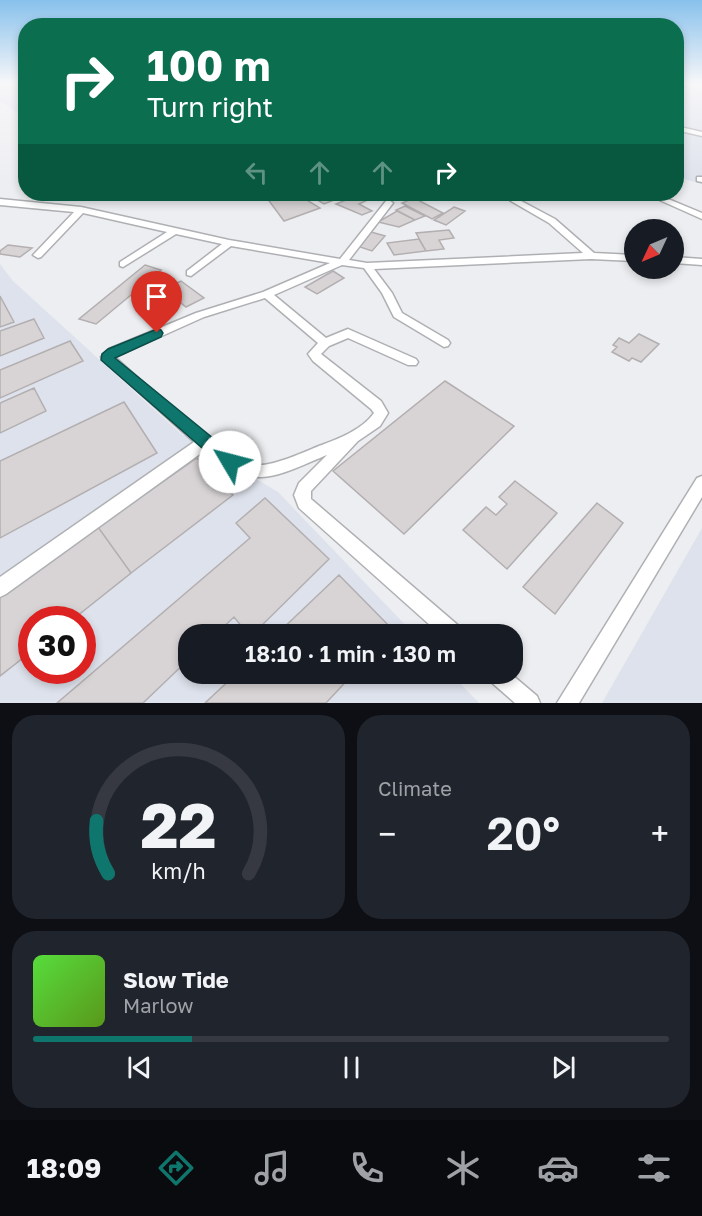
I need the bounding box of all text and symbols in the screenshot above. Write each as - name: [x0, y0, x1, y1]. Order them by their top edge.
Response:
- text: 100 m: [147, 40, 270, 90]
- icon: right: [48, 42, 126, 120]
- text: Turn right: [147, 91, 273, 123]
- icon: left: [240, 156, 273, 189]
- icon: ahead: [303, 156, 336, 189]
- icon: ahead: [366, 156, 399, 189]
- icon: right: [429, 156, 462, 189]
- north arrow: [624, 219, 684, 279]
- map controls: [624, 219, 684, 279]
- pin: [131, 271, 182, 333]
- icon: arrive: [140, 280, 173, 313]
- position arrow: [198, 430, 262, 494]
- speed limit sign: 30: [18, 606, 96, 684]
- text: 18:10 · 1 min · 130 m: [245, 640, 456, 667]
- text: Climate: [378, 776, 452, 800]
- text: 22: [140, 787, 217, 862]
- text: 20°: [487, 806, 560, 860]
- text: −: [378, 814, 396, 853]
- text: +: [651, 814, 669, 853]
- text: km/h: [151, 858, 206, 884]
- text: Slow Tide: [123, 966, 229, 993]
- text: Marlow: [123, 993, 194, 1017]
- icon: previous: [123, 1051, 156, 1084]
- icon: pause: [335, 1051, 368, 1084]
- icon: next: [547, 1051, 580, 1084]
- icon: directions: [155, 1147, 197, 1189]
- icon: music: [251, 1147, 293, 1189]
- icon: phone: [346, 1147, 388, 1189]
- icon: climate: [442, 1147, 484, 1189]
- icon: car: [537, 1147, 579, 1189]
- icon: filters: [633, 1147, 675, 1189]
- text: 18:09: [27, 1152, 101, 1184]

